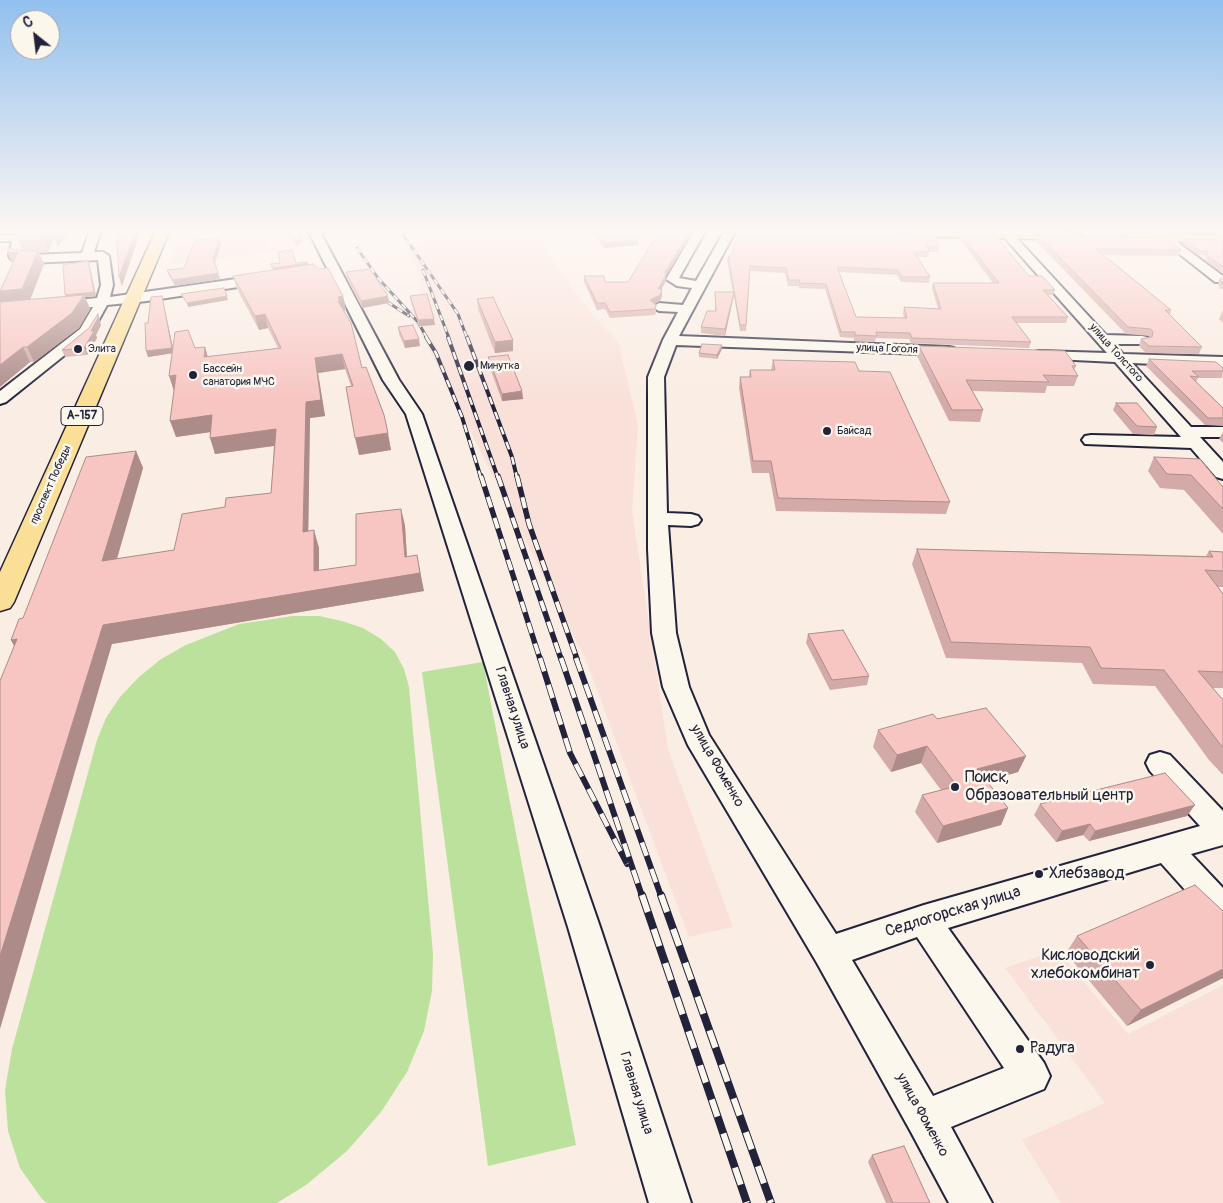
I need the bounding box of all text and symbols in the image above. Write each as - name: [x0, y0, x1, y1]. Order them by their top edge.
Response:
- north arrow: [10, 10, 60, 60]
- text: С: [20, 13, 36, 32]
- street label: улица Толстого: [1086, 321, 1146, 385]
- street label: улица Гоголя: [856, 341, 918, 357]
- place label: Элита: [88, 342, 116, 356]
- marker: Элита: [72, 343, 84, 355]
- marker: Минутка: [462, 359, 476, 373]
- place label: Минутка: [480, 359, 519, 373]
- place label: Бассейн санатория МЧС: [203, 362, 275, 388]
- marker: Бассейн санатория МЧС: [187, 369, 199, 381]
- road number: А-157: [61, 406, 103, 426]
- place label: Байсад: [837, 424, 871, 438]
- marker: Байсад: [821, 425, 833, 437]
- street label: проспект Победы: [28, 444, 74, 526]
- street label: Главная улица: [491, 665, 533, 751]
- street label: улица Фоменко: [687, 722, 747, 810]
- place label: Поиск, Образовательный центр: [965, 768, 1134, 806]
- marker: Поиск, Образовательный центр: [949, 781, 961, 793]
- place label: Хлебзавод: [1049, 864, 1124, 884]
- marker: Хлебзавод: [1033, 868, 1045, 880]
- street label: Седлогорская улица: [883, 882, 1023, 942]
- place label: Кисловодский хлебокомбинат: [1031, 946, 1140, 984]
- marker: Кисловодский хлебокомбинат: [1144, 959, 1156, 971]
- place label: Радуга: [1030, 1039, 1075, 1059]
- marker: Радуга: [1014, 1043, 1026, 1055]
- street label: Главная улица: [615, 1050, 657, 1136]
- street label: улица Фоменко: [892, 1070, 952, 1160]

